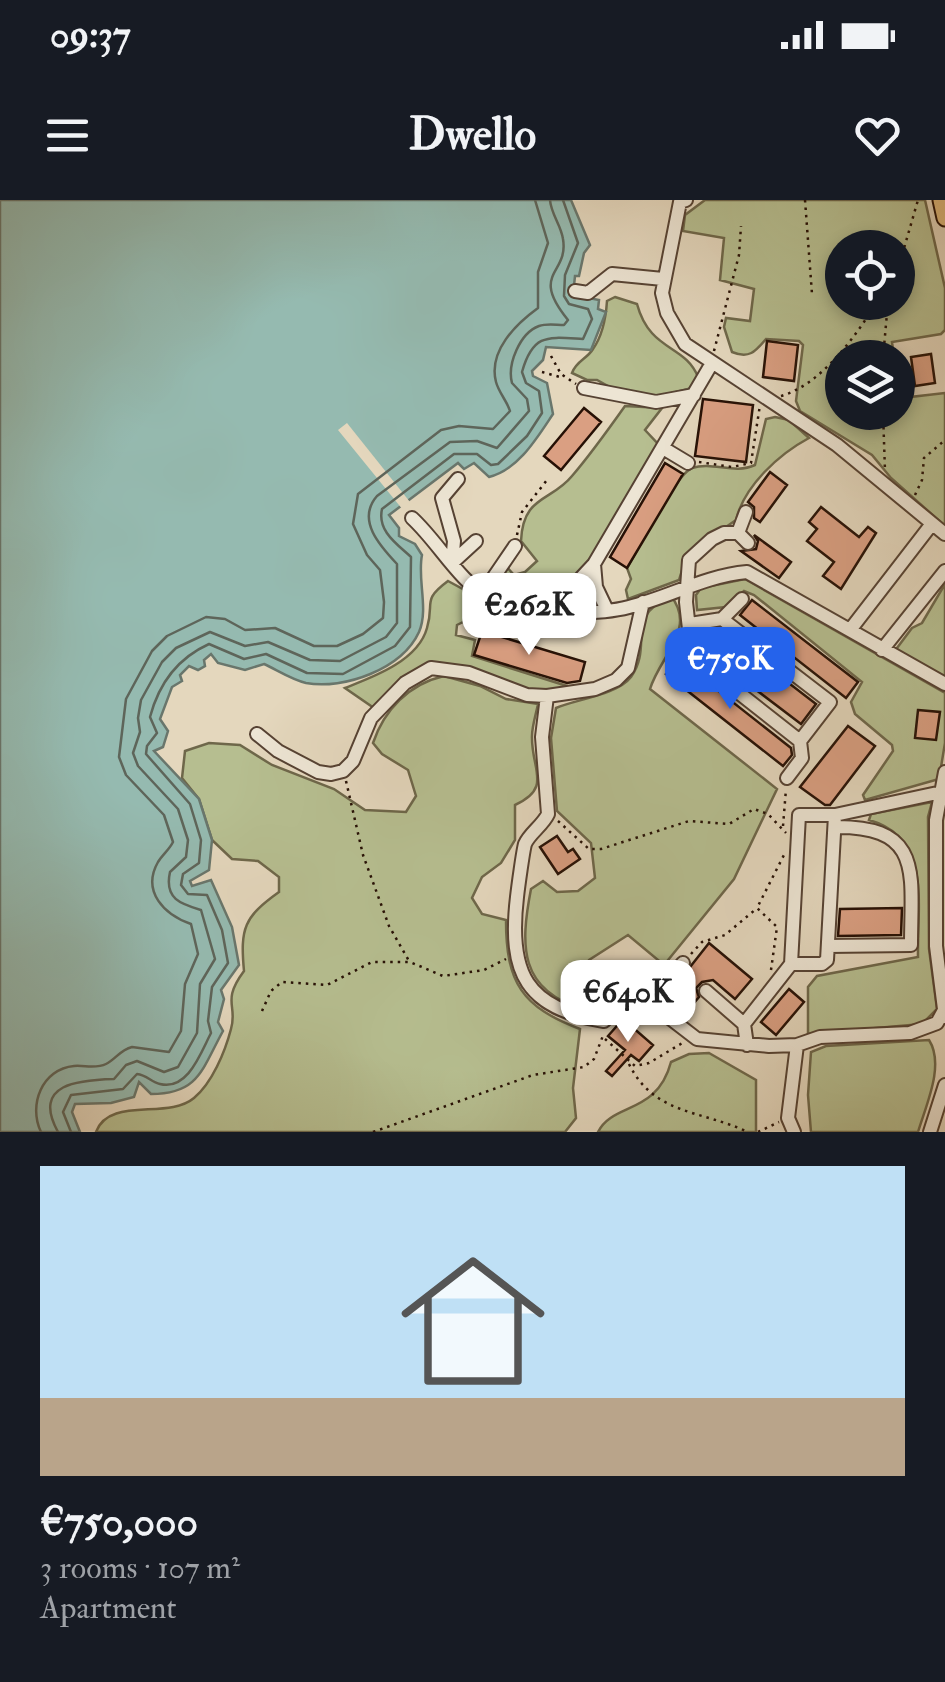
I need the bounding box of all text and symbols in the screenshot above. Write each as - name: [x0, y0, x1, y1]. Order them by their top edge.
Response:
- text: 09:37: [50, 11, 130, 59]
- text: Dwello: [409, 107, 536, 163]
- icon: menu: [40, 108, 95, 163]
- icon: heart: [850, 108, 905, 163]
- map controls: [825, 230, 915, 430]
- button: locate: [825, 230, 915, 320]
- button: layers: [825, 340, 915, 430]
- pin: €262K: [459, 573, 599, 658]
- text: €262K: [484, 585, 574, 625]
- pin: €750K: [660, 627, 800, 712]
- text: €750K: [687, 639, 773, 679]
- pin: €640K: [558, 960, 698, 1045]
- text: €640K: [583, 972, 673, 1012]
- icon: home: [383, 1231, 563, 1411]
- text: €750,000: [40, 1496, 198, 1548]
- text: 3 rooms · 107 m²: [40, 1548, 240, 1588]
- text: Apartment: [40, 1588, 177, 1628]

